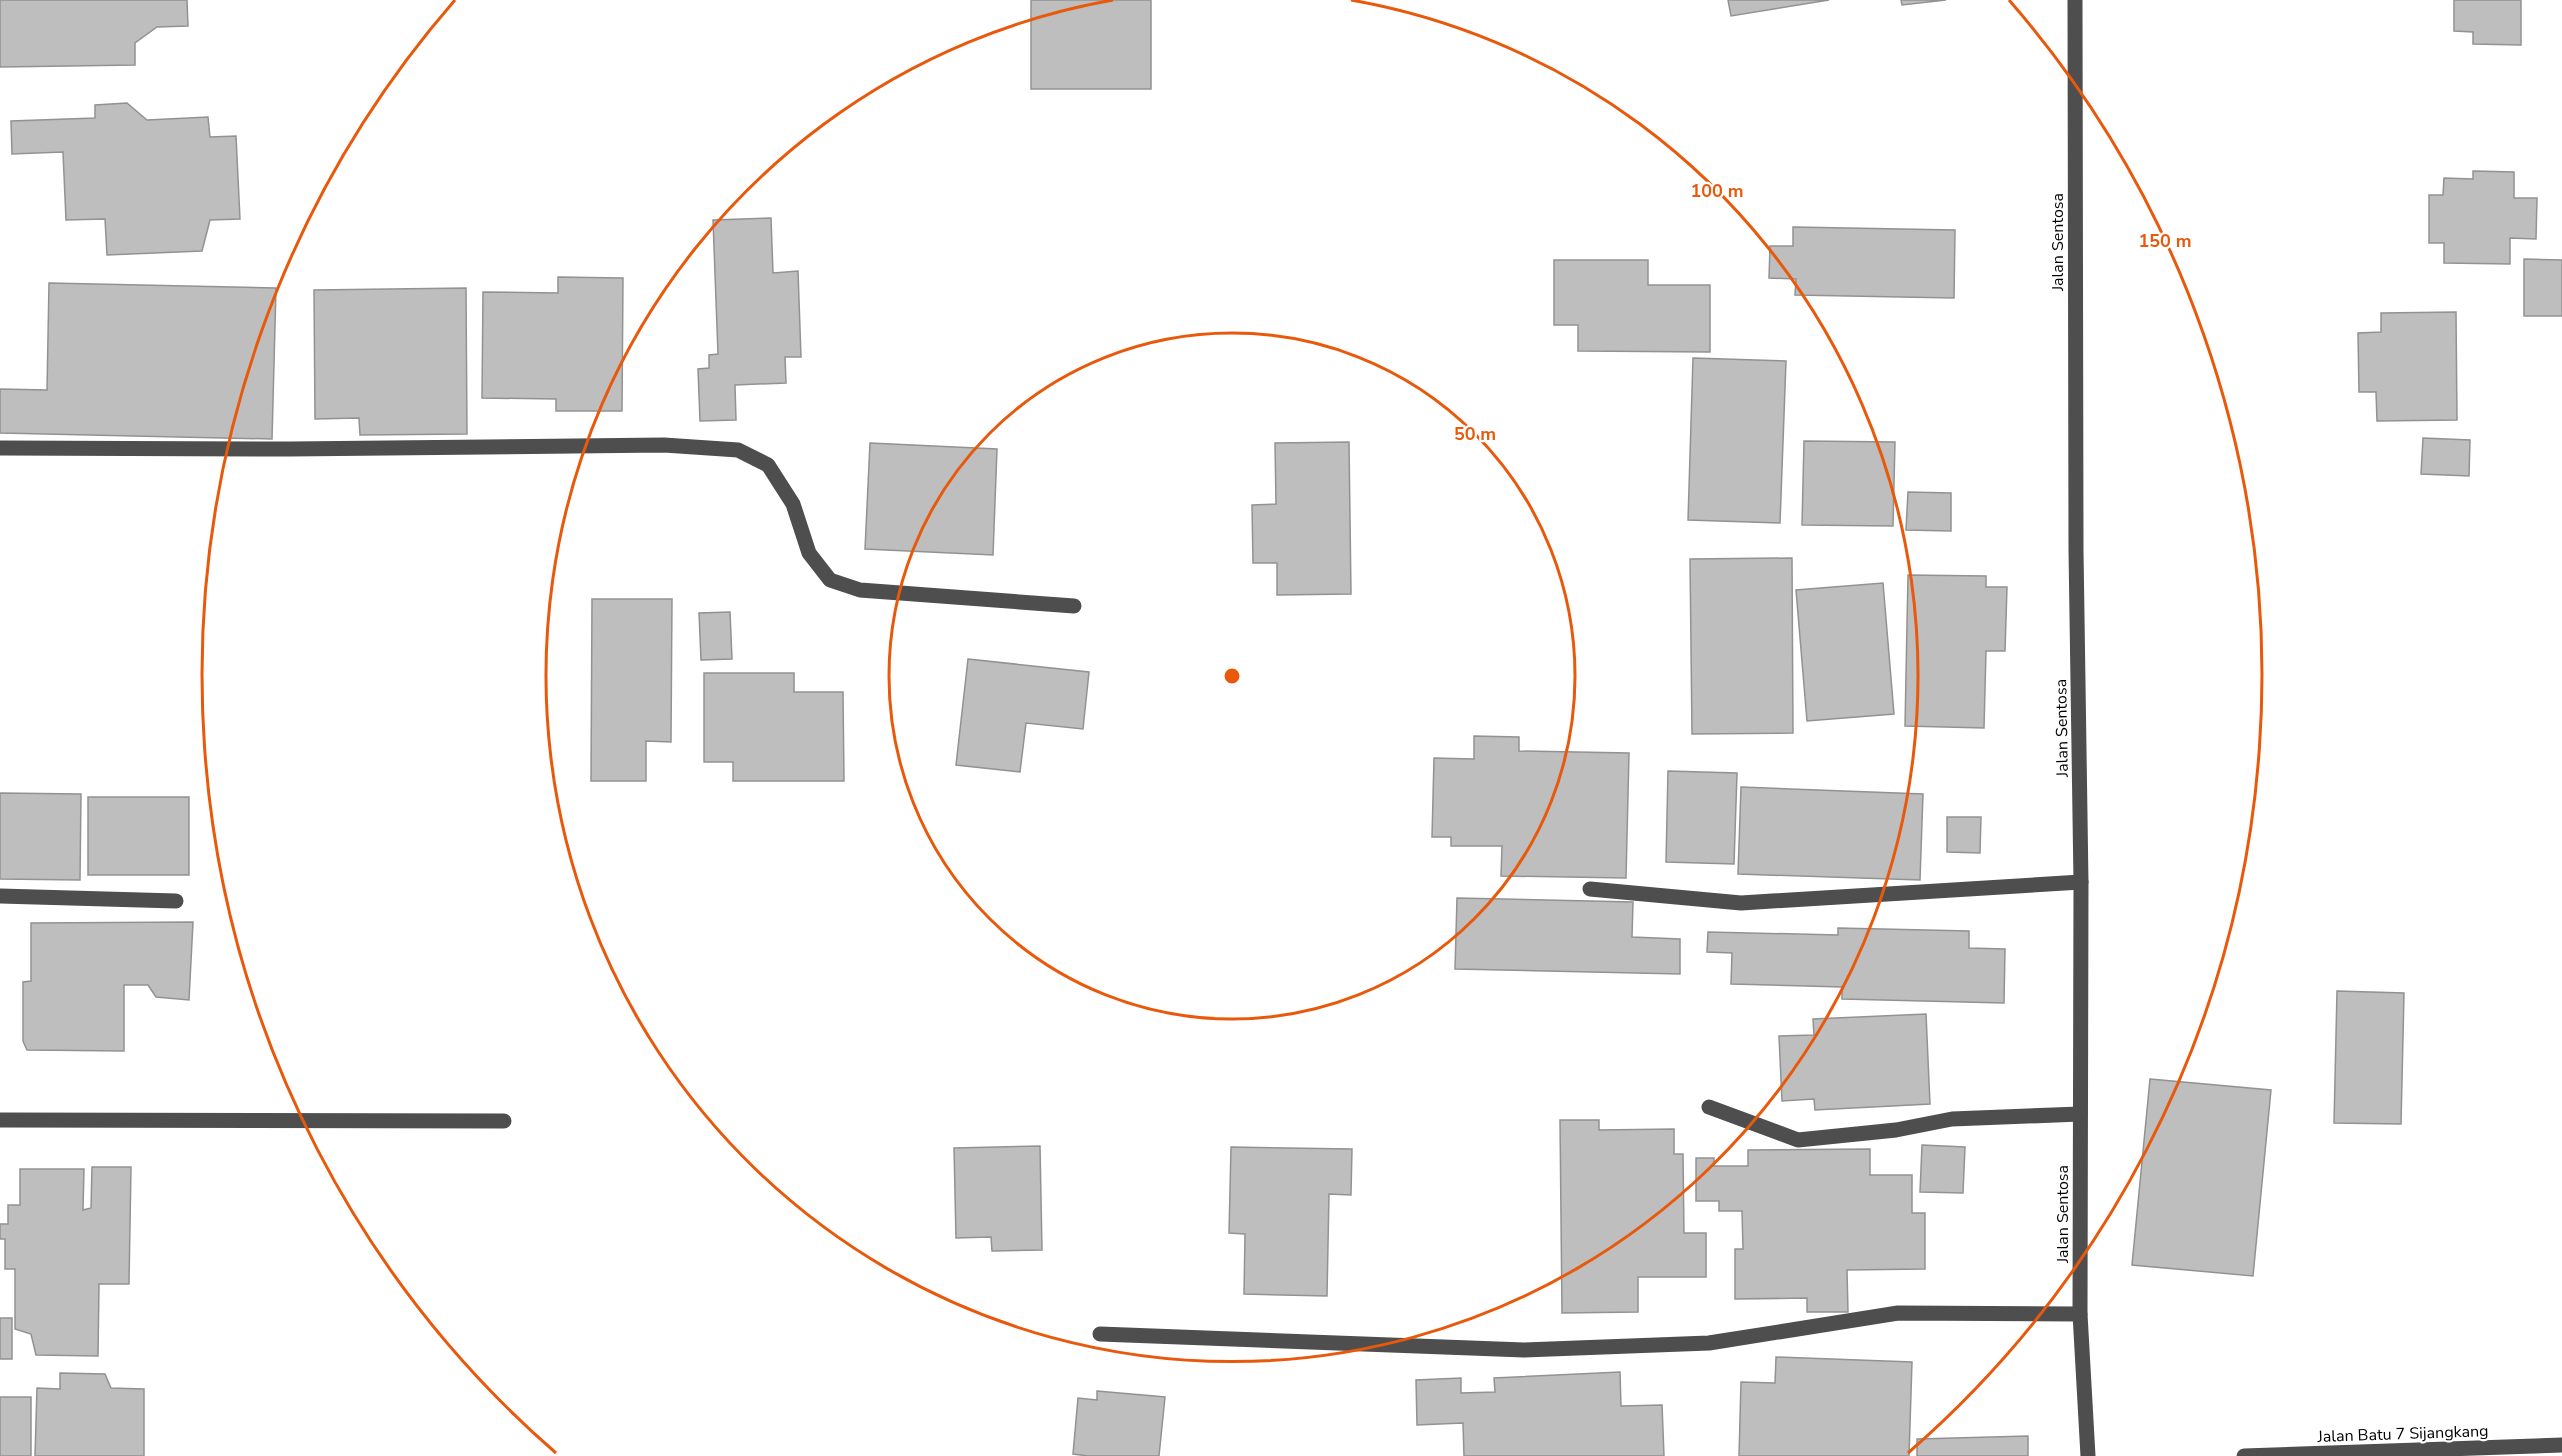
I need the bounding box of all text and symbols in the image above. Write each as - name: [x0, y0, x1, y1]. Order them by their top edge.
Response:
- text: 100 m: [1690, 179, 1744, 203]
- street label: Jalan Sentosa: [2047, 193, 2069, 292]
- text: 150 m: [2138, 229, 2192, 253]
- text: 50 m: [1454, 422, 1496, 446]
- centre of rings: [1222, 666, 1242, 686]
- street label: Jalan Sentosa: [2050, 679, 2074, 778]
- street label: Jalan Sentosa: [2052, 1165, 2074, 1264]
- street label: Jalan Batu 7 Sijangkang: [2316, 1420, 2489, 1448]

